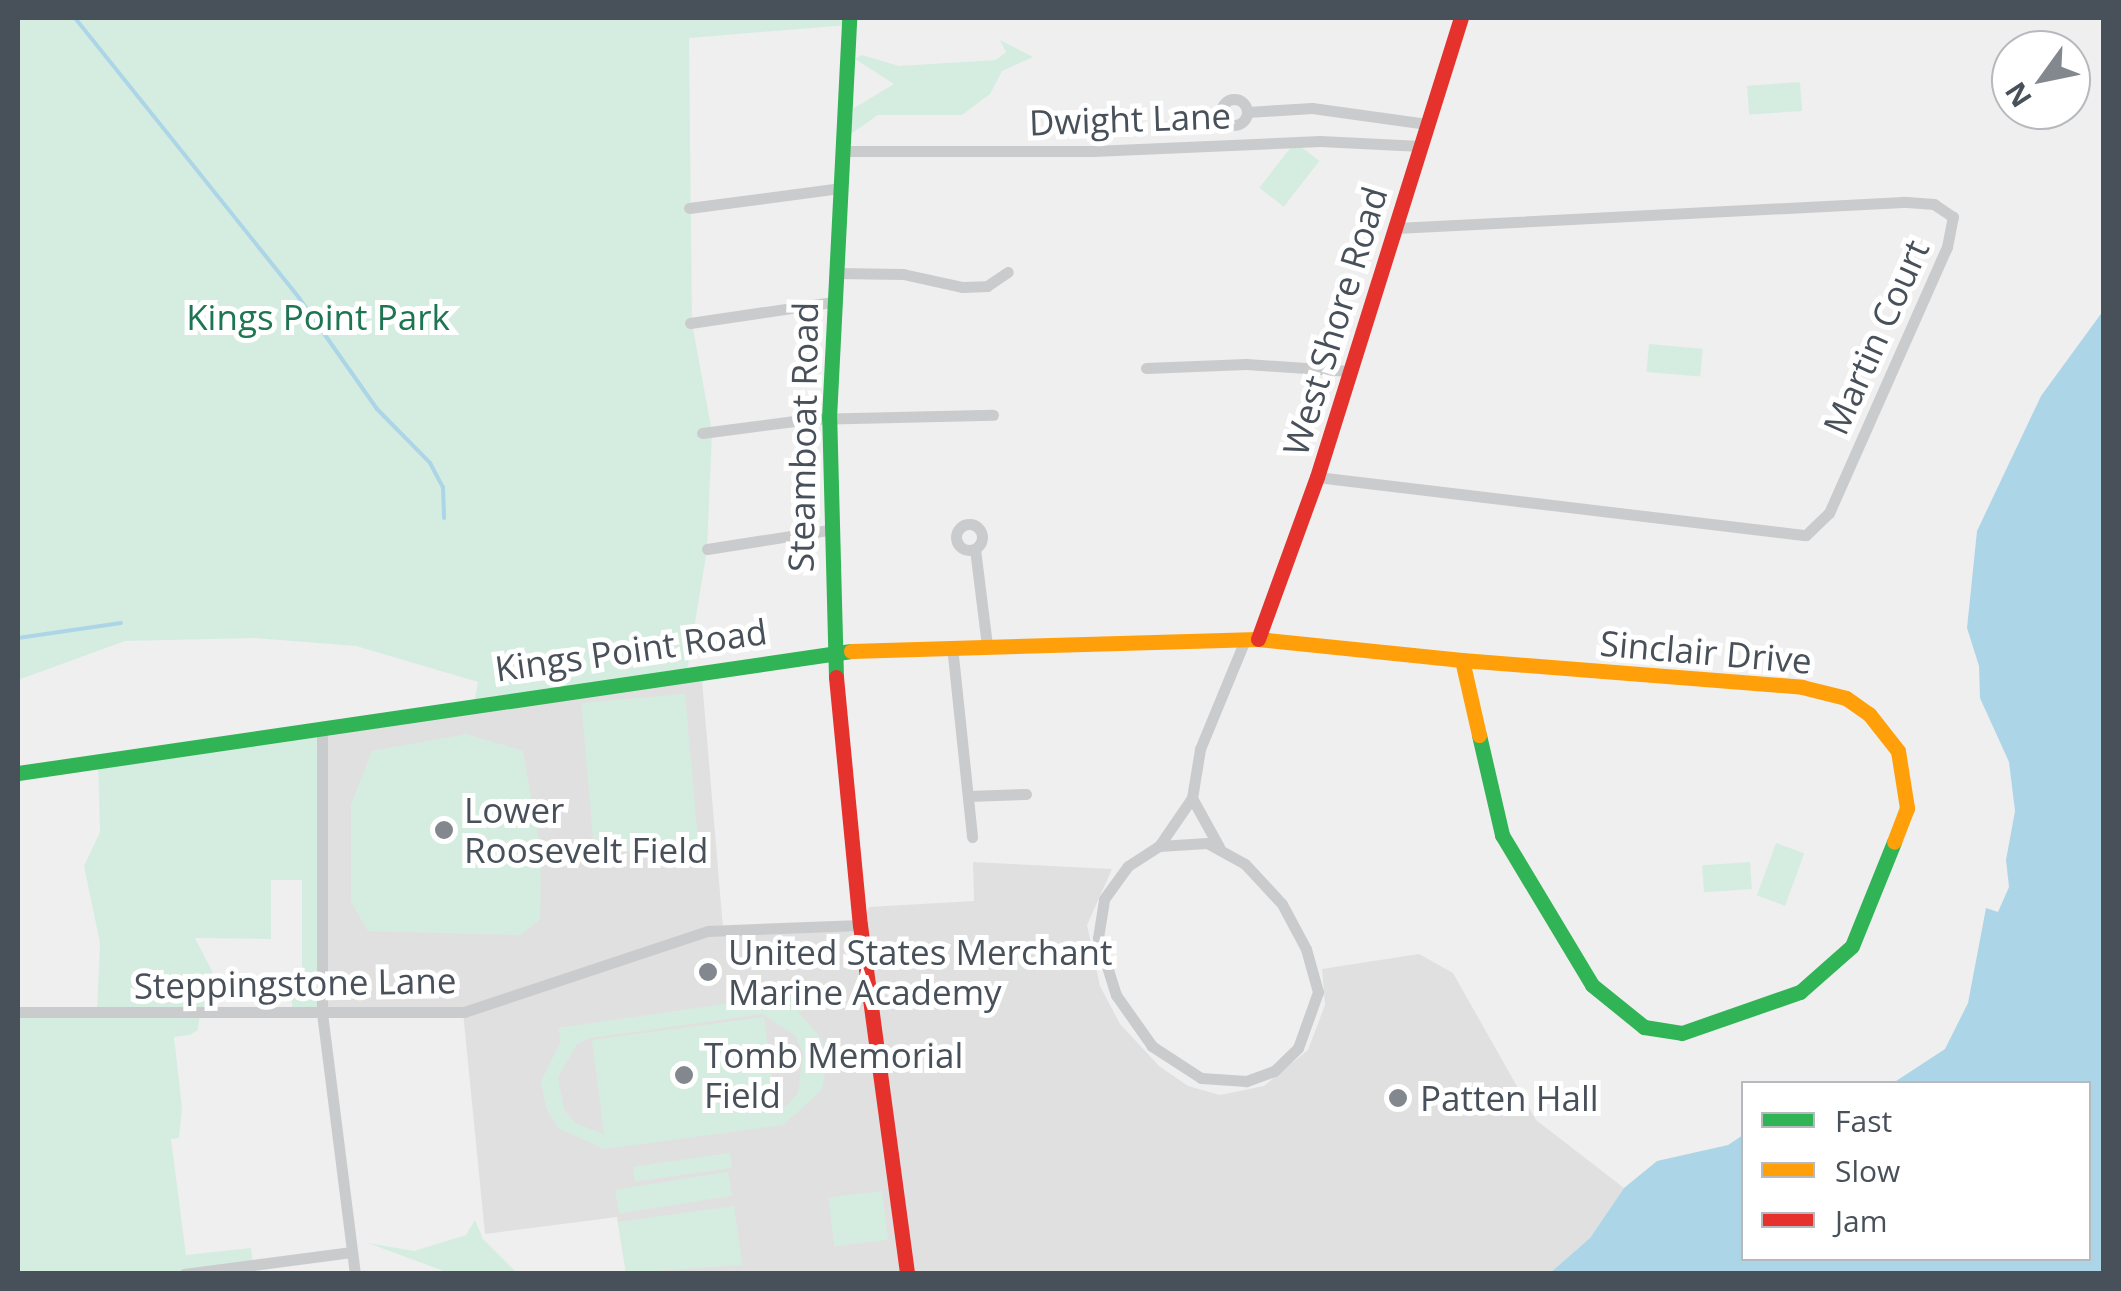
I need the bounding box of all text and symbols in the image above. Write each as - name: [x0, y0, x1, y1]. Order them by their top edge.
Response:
- north arrow: [1991, 30, 2091, 130]
- text: N: [1995, 75, 2040, 115]
- street label: Dwight Lane: [1028, 94, 1232, 144]
- street label: West Shore Road: [1274, 182, 1396, 460]
- street label: Martin Court: [1814, 233, 1938, 441]
- park label: Kings Point Park: [186, 296, 450, 338]
- street label: Steamboat Road: [780, 302, 826, 572]
- street label: Kings Point Road: [492, 610, 770, 690]
- street label: Sinclair Drive: [1598, 622, 1814, 682]
- place label: Lower Roosevelt Field: [464, 789, 708, 871]
- marker: Lower Roosevelt Field: [433, 819, 455, 841]
- place label: United States Merchant Marine Academy: [728, 931, 1113, 1013]
- street label: Steppingstone Lane: [133, 959, 457, 1007]
- marker: United States Merchant Marine Academy: [697, 961, 719, 983]
- place label: Tomb Memorial Field: [704, 1034, 963, 1116]
- marker: Tomb Memorial Field: [673, 1064, 695, 1086]
- place label: Patten Hall: [1420, 1077, 1599, 1119]
- legend: [1741, 1081, 2091, 1261]
- marker: Patten Hall: [1385, 1085, 1411, 1111]
- text: Fast: [1835, 1100, 1892, 1141]
- text: Slow: [1835, 1150, 1900, 1191]
- text: Jam: [1835, 1200, 1888, 1241]

